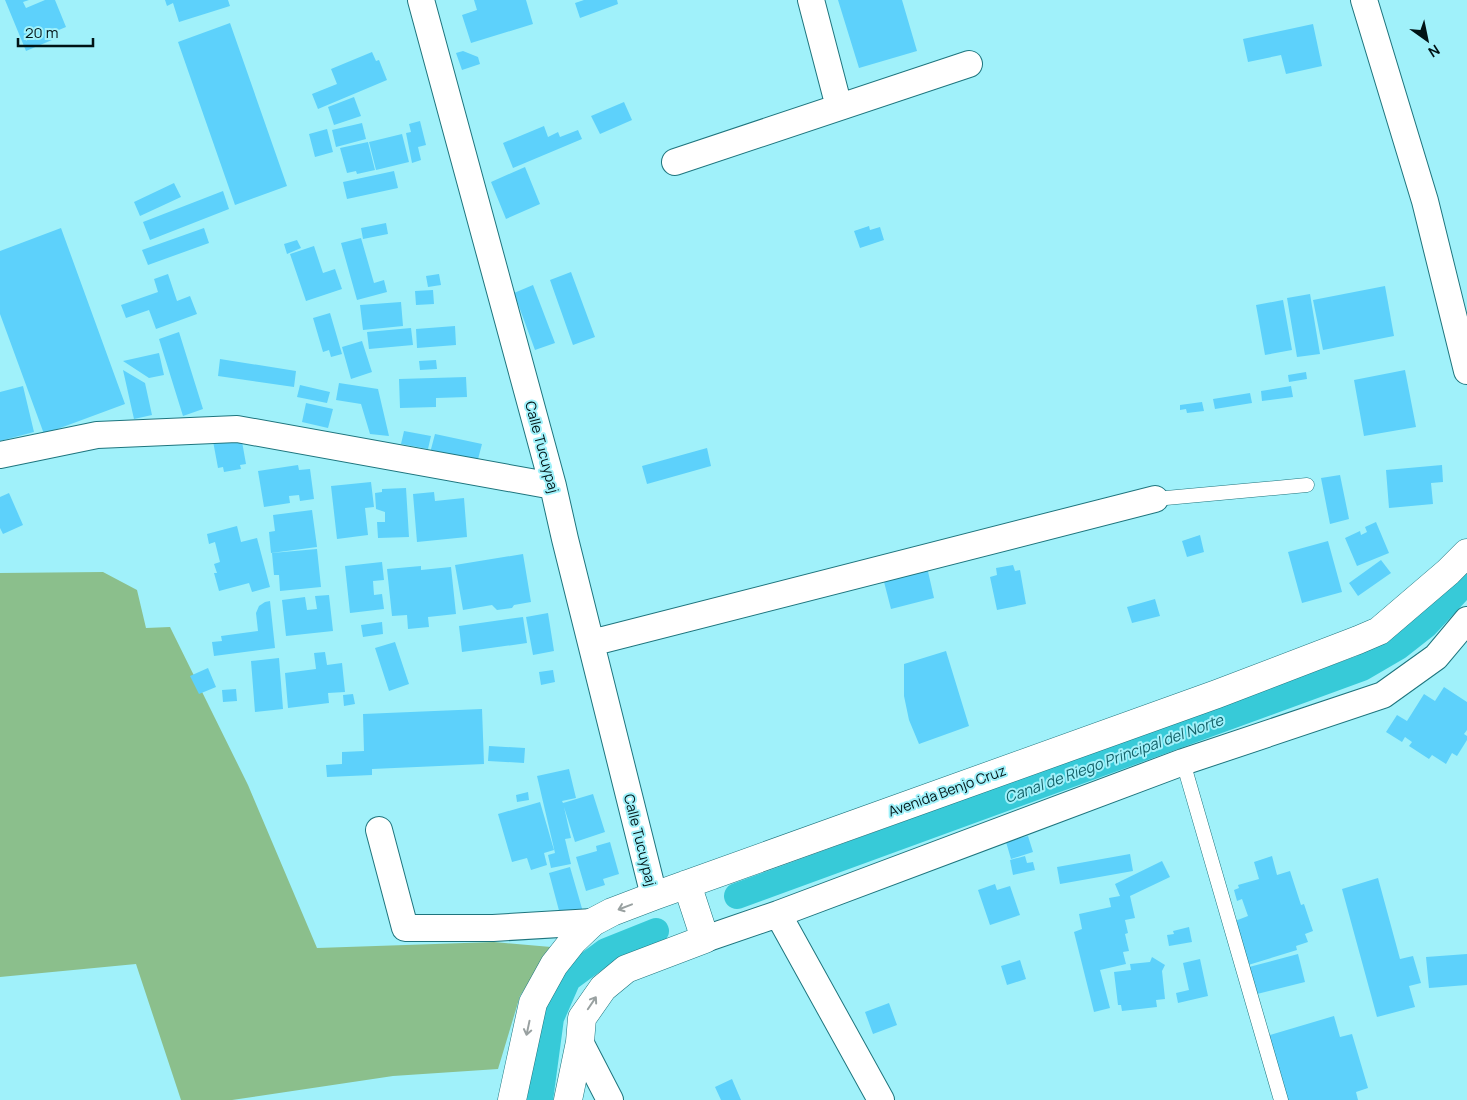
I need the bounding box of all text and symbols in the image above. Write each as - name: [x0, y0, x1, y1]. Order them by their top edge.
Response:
- scale bar: [18, 15, 92, 47]
- north arrow: [1402, 15, 1452, 65]
- text: 20 m: [25, 22, 58, 43]
- text: N: [1425, 41, 1444, 62]
- street label: Calle Tucuypaj: [521, 399, 564, 495]
- water label: Canal de Riego Principal del Norte: [1002, 709, 1227, 808]
- street label: Avenida Benjo Cruz: [885, 760, 1008, 821]
- street label: Calle Tucuypaj: [620, 792, 661, 888]
- one-way arrow: [618, 903, 633, 912]
- one-way arrow: [588, 997, 598, 1011]
- one-way arrow: [522, 1019, 532, 1035]

